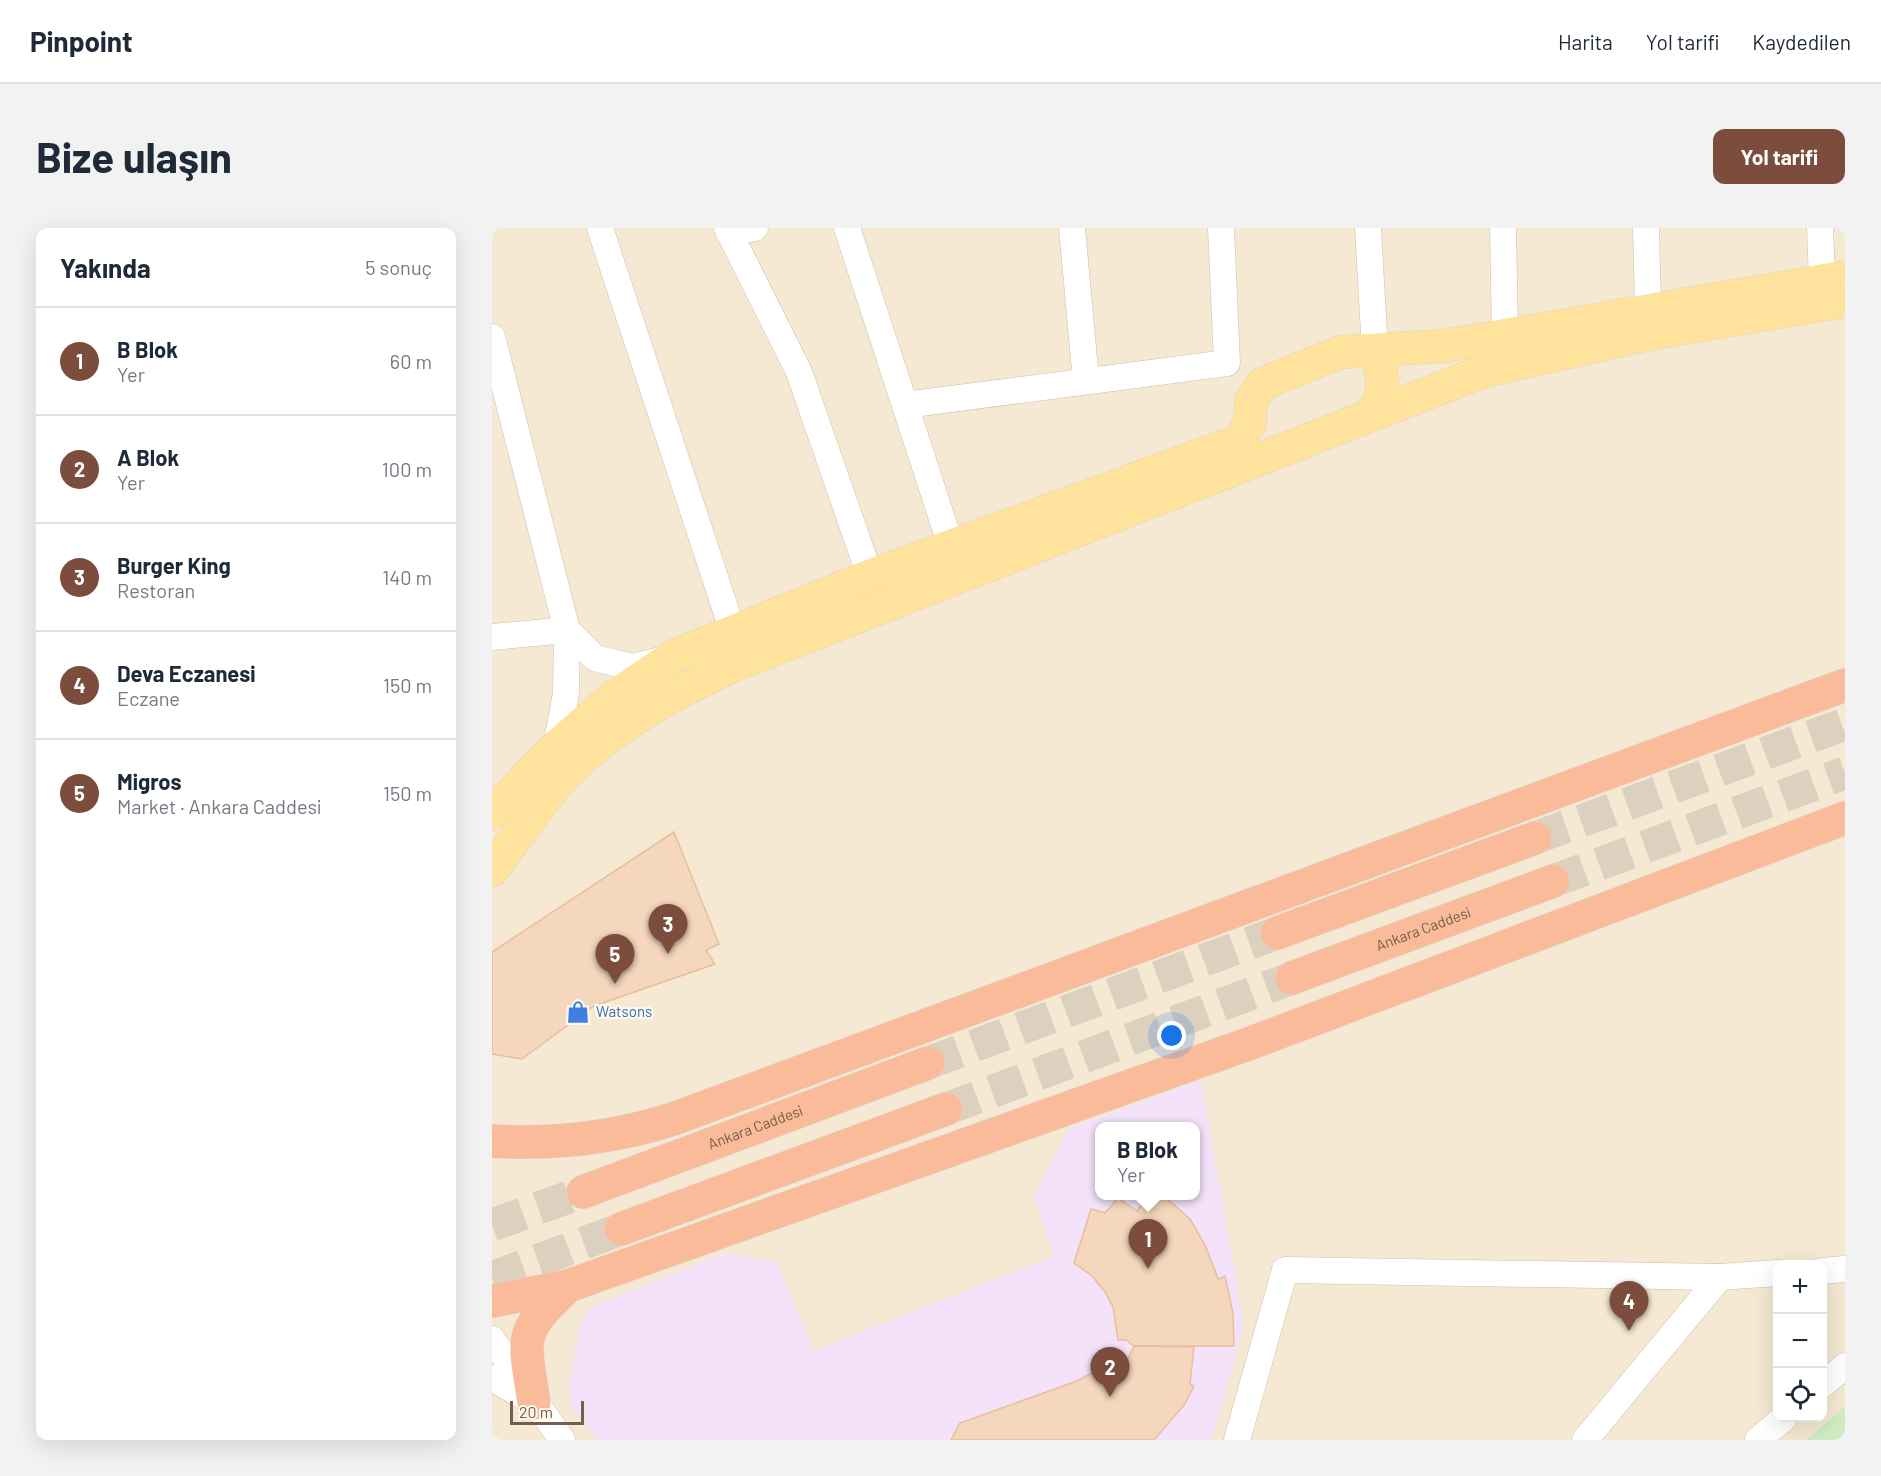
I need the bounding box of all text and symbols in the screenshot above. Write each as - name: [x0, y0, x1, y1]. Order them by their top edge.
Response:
- text: Pinpoint: [30, 24, 133, 58]
- text: Harita: [1558, 29, 1613, 54]
- text: Yol tarifi: [1646, 29, 1719, 54]
- text: Kaydedilen: [1752, 29, 1851, 54]
- button: Yol tarifi: [1713, 129, 1845, 184]
- text: Bize ulaşın: [36, 131, 232, 181]
- text: Yakında: [60, 252, 151, 283]
- text: 5 sonuç: [365, 255, 432, 279]
- text: B Blok: [117, 336, 178, 362]
- text: 1: [76, 349, 83, 373]
- text: 60 m: [390, 349, 432, 373]
- text: Yer: [117, 362, 145, 386]
- text: A Blok: [117, 444, 179, 470]
- text: 2: [74, 457, 85, 481]
- text: 100 m: [382, 457, 432, 481]
- text: Yer: [117, 470, 145, 494]
- text: Burger King: [117, 552, 231, 578]
- text: 3: [74, 565, 85, 589]
- text: 140 m: [382, 565, 432, 589]
- text: Restoran: [117, 578, 195, 602]
- text: Deva Eczanesi: [117, 660, 256, 686]
- text: 4: [73, 673, 86, 697]
- text: 150 m: [383, 673, 432, 697]
- text: Eczane: [117, 686, 180, 710]
- text: Migros: [117, 768, 182, 794]
- text: 5: [74, 781, 85, 805]
- text: 150 m: [383, 781, 432, 805]
- text: Market · Ankara Caddesi: [117, 794, 321, 818]
- street label: Ankara Caddesi: [1373, 902, 1473, 954]
- pin: 3: [648, 904, 687, 954]
- pin: 5: [596, 934, 634, 984]
- shop icon: Watsons: [565, 999, 591, 1025]
- place label: Watsons: [596, 1002, 652, 1020]
- your location: [1157, 1021, 1186, 1050]
- street label: Ankara Caddesi: [705, 1101, 805, 1153]
- popup: [1095, 1122, 1200, 1200]
- text: B Blok: [1117, 1136, 1178, 1162]
- text: Yer: [1117, 1162, 1145, 1186]
- pin: 1: [1128, 1220, 1168, 1269]
- map controls: [1773, 1260, 1827, 1422]
- button: +: [1773, 1260, 1827, 1314]
- pin: 4: [1610, 1282, 1648, 1331]
- button: −: [1773, 1314, 1827, 1368]
- pin: 2: [1090, 1348, 1130, 1397]
- button: locate: [1773, 1368, 1827, 1422]
- scale bar: [510, 1398, 584, 1426]
- text: 20 m: [519, 1402, 553, 1421]

